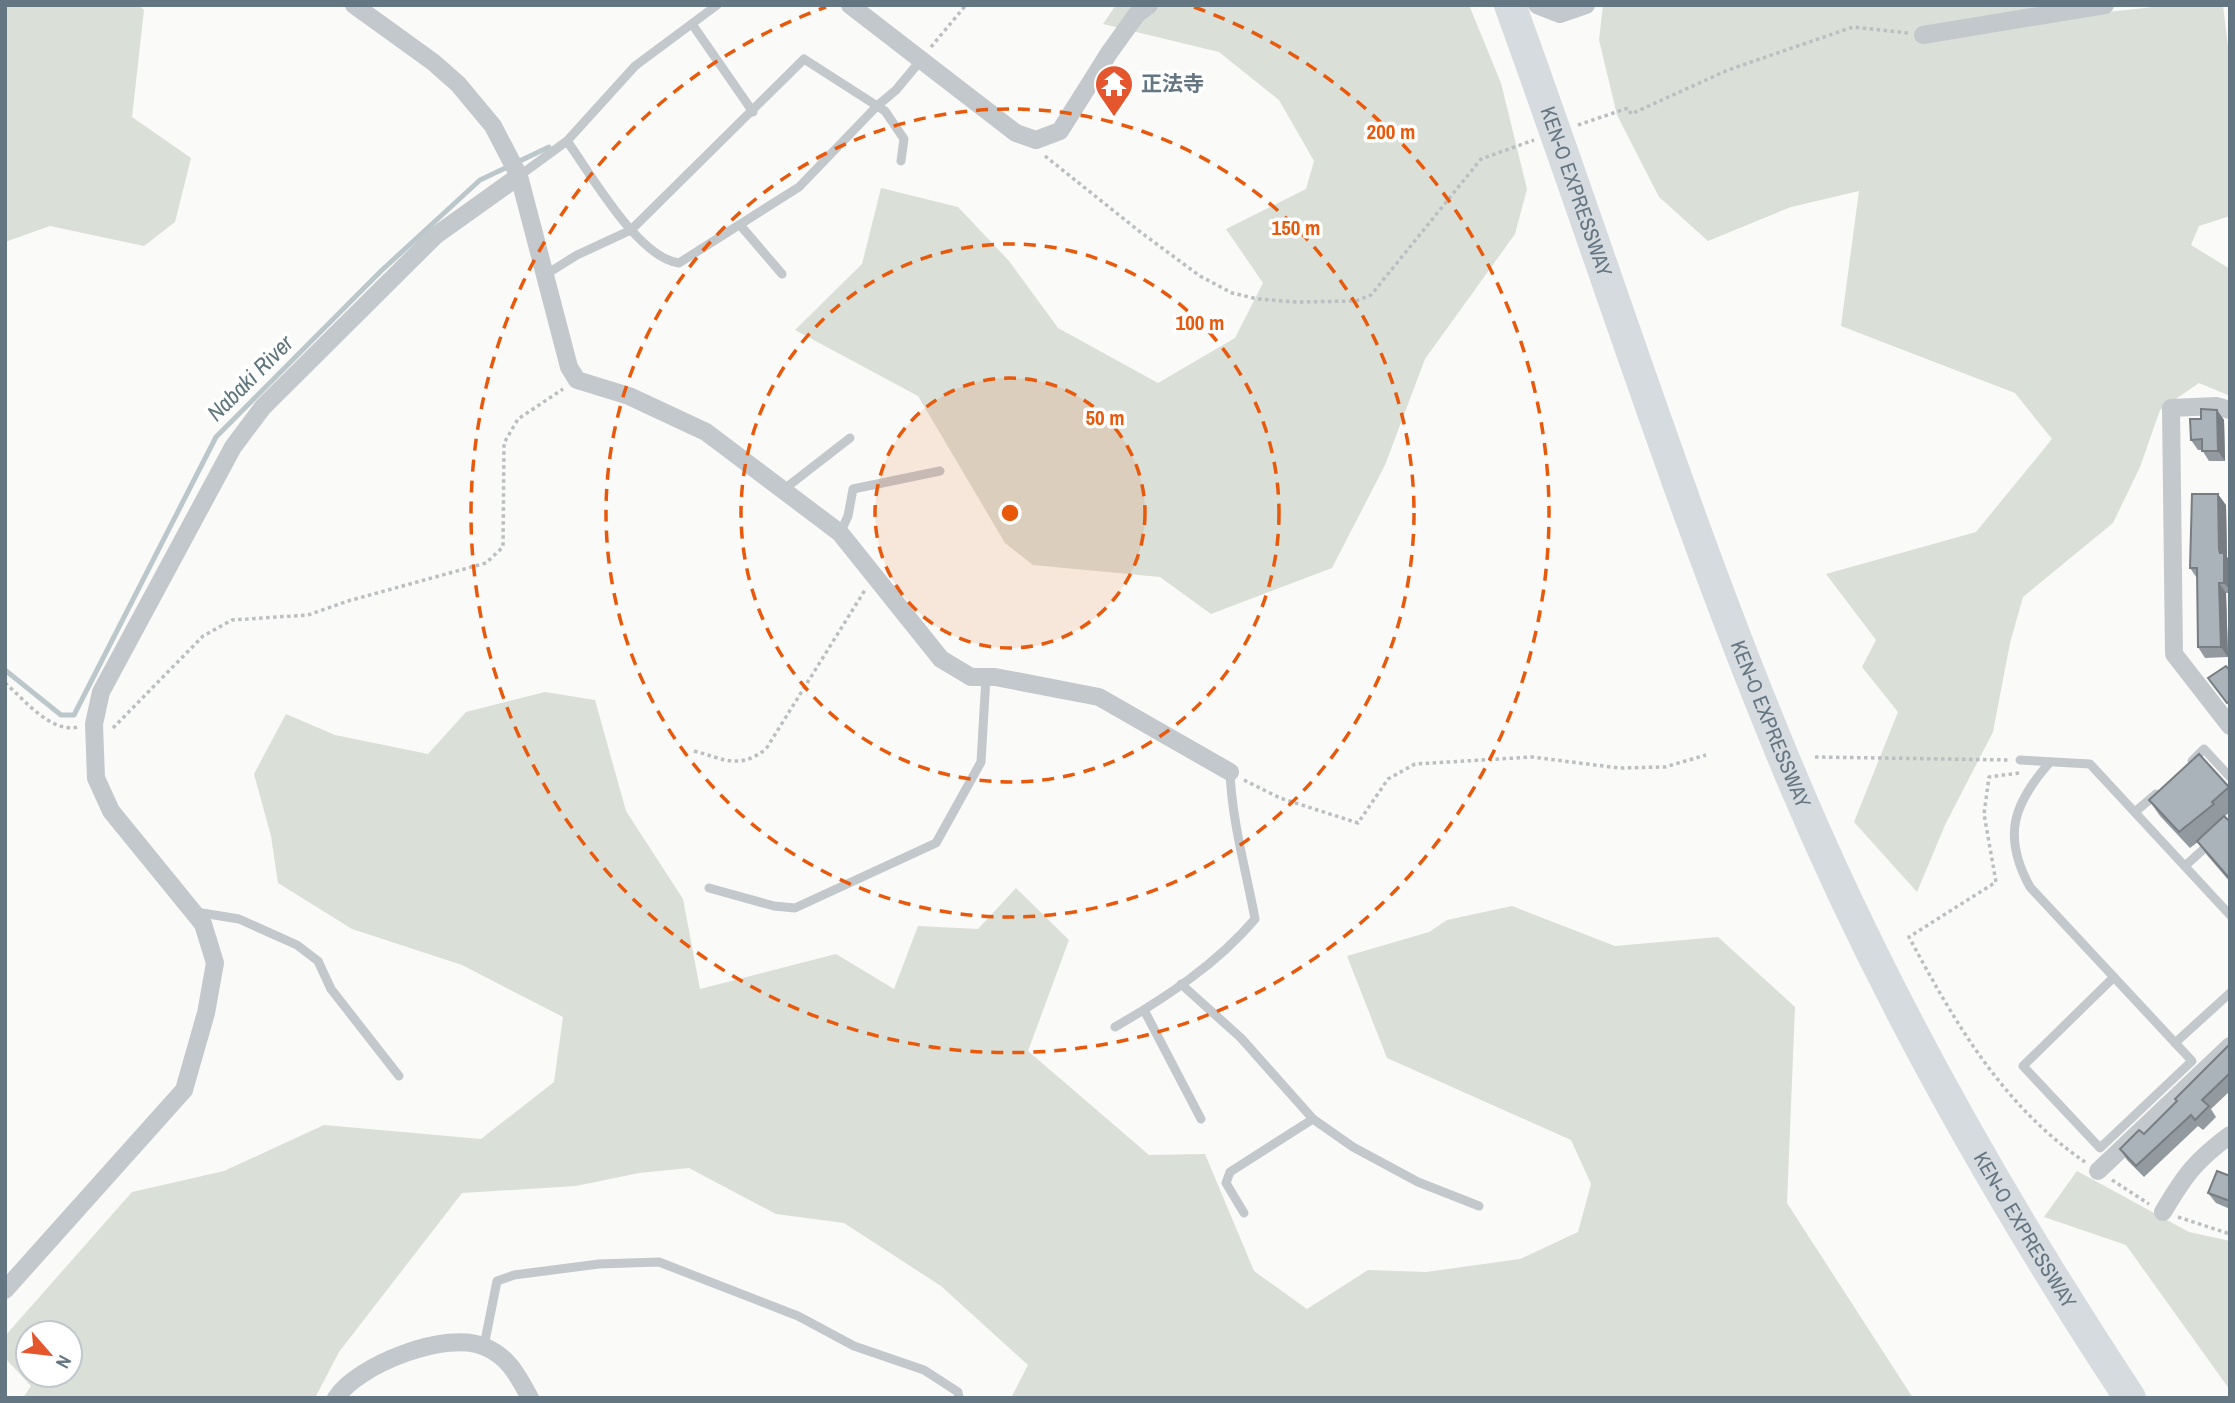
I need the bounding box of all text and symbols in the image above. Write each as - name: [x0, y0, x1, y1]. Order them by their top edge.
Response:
- temple icon: 正法寺: [1093, 63, 1135, 118]
- place label: 正法寺: [1141, 69, 1204, 98]
- street label: KEN-O EXPRESSWAY: [1534, 103, 1620, 281]
- text: 200 m: [1367, 117, 1415, 146]
- text: 150 m: [1272, 213, 1320, 242]
- text: 100 m: [1176, 308, 1224, 337]
- water label: Nabaki River: [200, 327, 300, 428]
- text: 50 m: [1085, 403, 1125, 432]
- centre of rings: [998, 501, 1022, 525]
- street label: KEN-O EXPRESSWAY: [1724, 636, 1818, 813]
- street label: KEN-O EXPRESSWAY: [1967, 1146, 2084, 1314]
- north arrow: [14, 1319, 84, 1389]
- text: N: [50, 1351, 78, 1373]

